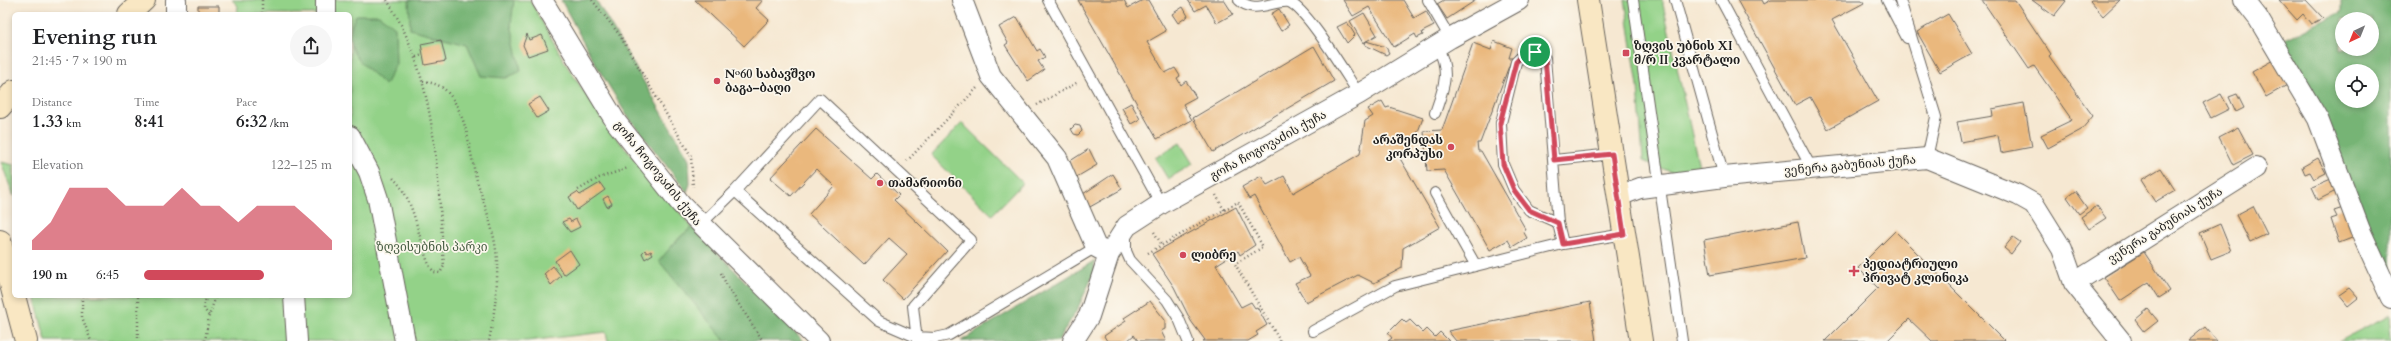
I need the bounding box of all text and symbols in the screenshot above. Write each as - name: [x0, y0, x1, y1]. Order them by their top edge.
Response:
- north arrow: [2335, 12, 2379, 56]
- map controls: [2335, 12, 2379, 108]
- text: Evening run: [32, 22, 157, 52]
- button: share: [290, 25, 332, 67]
- pin: [1518, 35, 1552, 69]
- place label: ზღვის უბნის XI მ/რ II კვარტალი: [1633, 38, 1740, 68]
- icon: arrive: [1524, 41, 1546, 63]
- marker: ზღვის უბნის XI მ/რ II კვარტალი: [1621, 48, 1631, 58]
- text: 21:45 · 7 × 190 m: [32, 52, 127, 70]
- button: locate: [2335, 64, 2379, 108]
- place label: №60 საბავშვო ბაგა–ბაღი: [725, 66, 815, 96]
- marker: №60 საბავშვო ბაგა–ბაღი: [712, 76, 722, 86]
- text: Distance: [32, 95, 72, 110]
- text: Time: [134, 95, 159, 110]
- text: Pace: [236, 95, 257, 110]
- street label: გოჩა ჩოგოვაძის ქუჩა: [1207, 106, 1329, 184]
- text: 1.33: [32, 110, 63, 133]
- text: 8:41: [134, 110, 165, 133]
- text: 6:32: [236, 110, 267, 133]
- text: km: [63, 116, 81, 131]
- text: /km: [267, 116, 289, 131]
- street label: გოჩა ჩოგოვაძის ქუჩა: [611, 117, 705, 229]
- place label: არაშენდას კორპუსი: [1373, 132, 1443, 162]
- marker: არაშენდას კორპუსი: [1446, 142, 1456, 152]
- street label: ვენერა გაბუნიას ქუჩა: [1783, 151, 1917, 179]
- text: Elevation: [32, 156, 84, 174]
- text: 122–125 m: [270, 156, 332, 174]
- place label: თამარიონი: [888, 175, 962, 191]
- marker: თამარიონი: [875, 178, 885, 188]
- street label: ვენერა გაბუნიას ქუჩა: [2105, 183, 2225, 267]
- park label: ზღვისუბნის პარკი: [376, 239, 488, 255]
- place label: ლიბრე: [1191, 247, 1236, 263]
- marker: ლიბრე: [1178, 250, 1188, 260]
- place label: პედიატრიული პრივატ კლინიკა: [1863, 256, 1969, 286]
- marker: პედიატრიული პრივატ კლინიკა: [1848, 265, 1860, 277]
- text: 190 m: [32, 266, 67, 284]
- text: 6:45: [96, 266, 119, 284]

